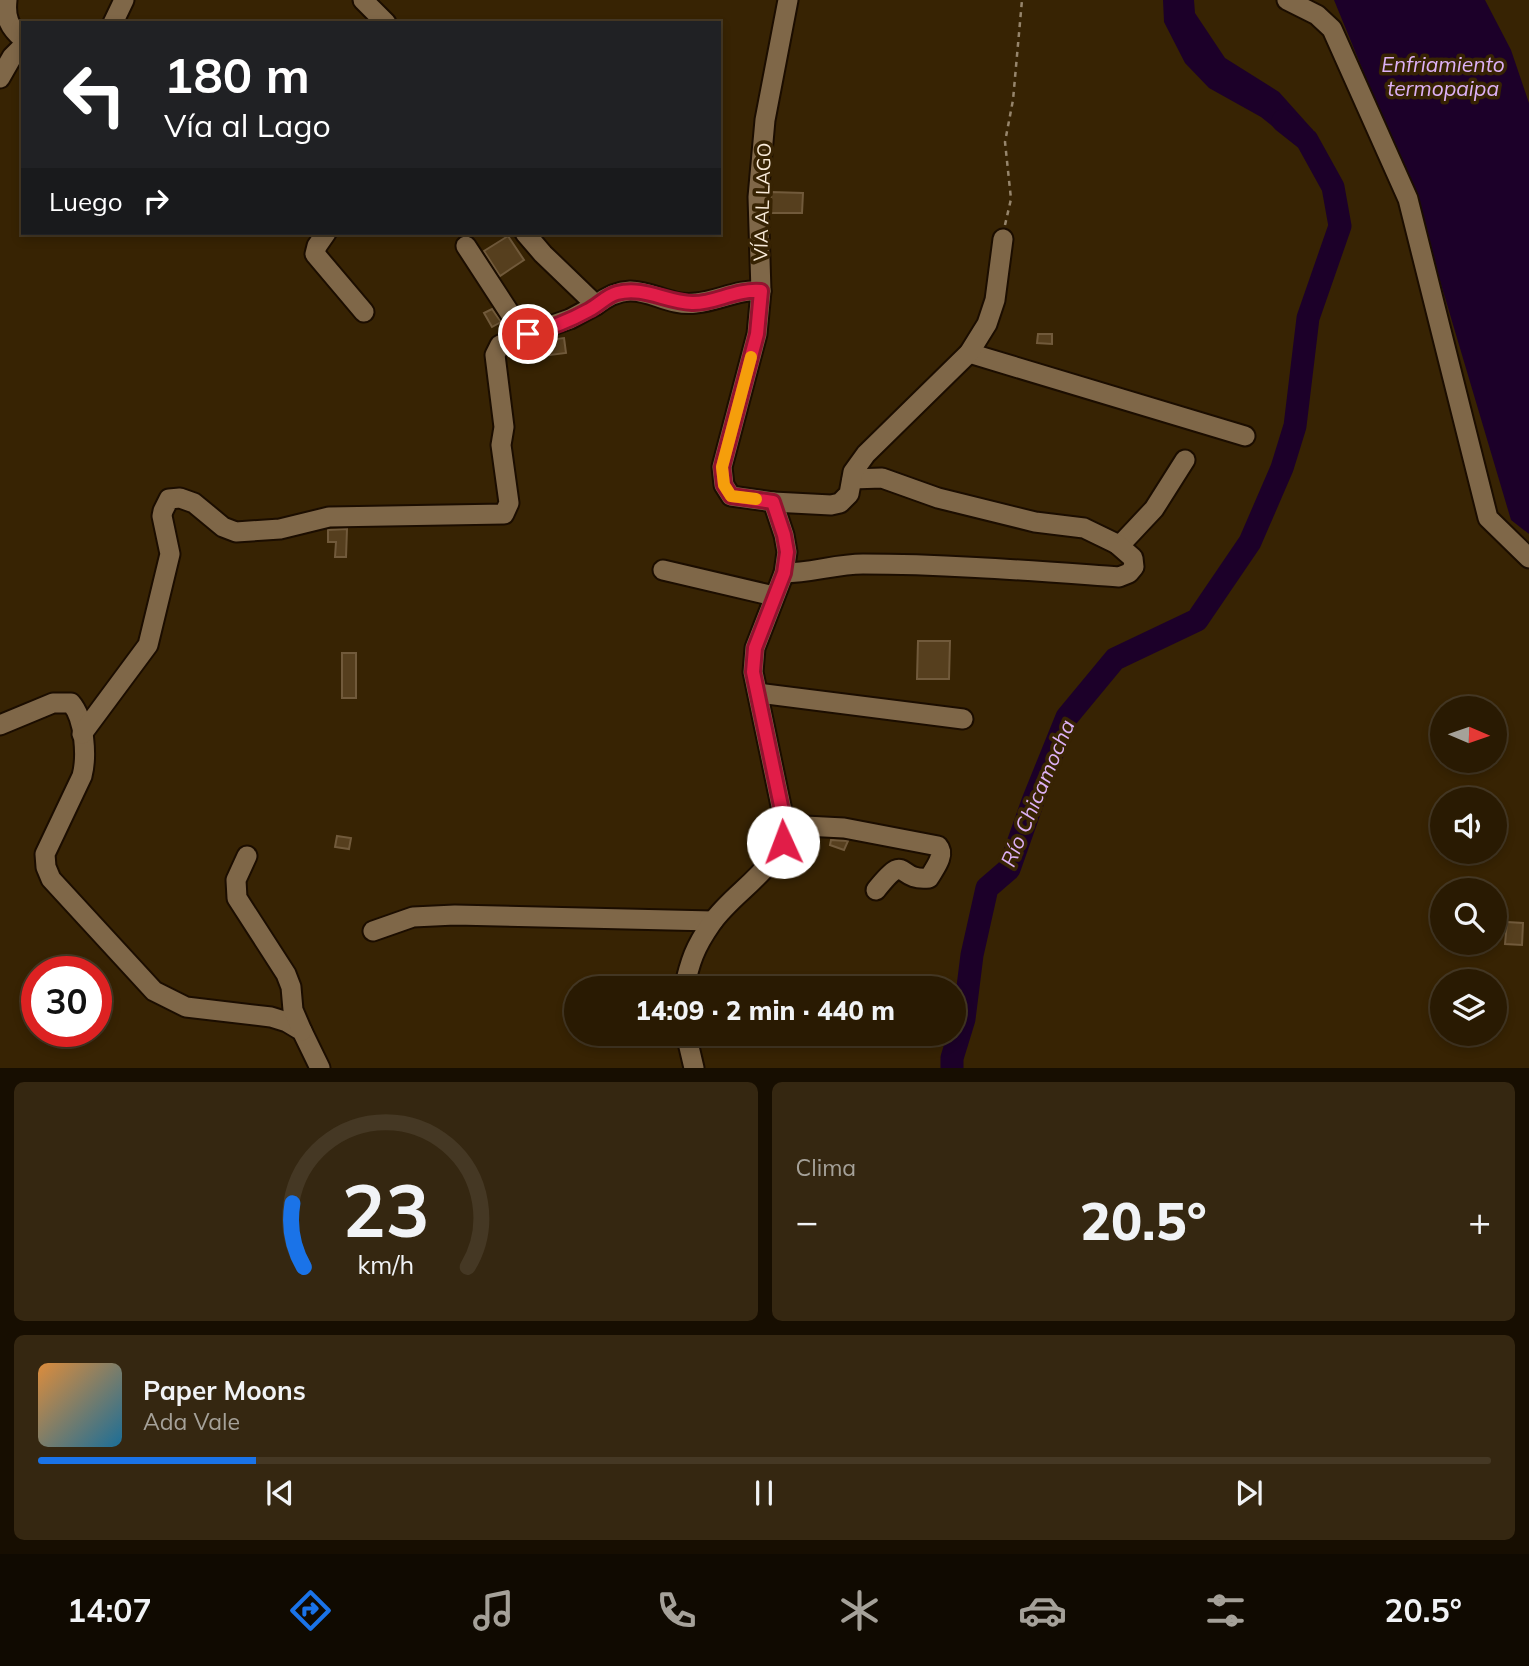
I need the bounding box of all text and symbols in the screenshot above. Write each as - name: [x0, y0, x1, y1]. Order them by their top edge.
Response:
- text: 180 m: [164, 44, 310, 105]
- icon: left: [49, 49, 140, 140]
- water label: Enfriamiento termopaipa: [1381, 51, 1505, 101]
- text: Vía al Lago: [164, 105, 331, 145]
- street label: VÍA AL LAGO: [748, 142, 776, 262]
- icon: right: [137, 182, 175, 220]
- text: Luego: [49, 185, 123, 218]
- pin: [498, 304, 558, 364]
- icon: arrive: [509, 315, 547, 353]
- north arrow: [1430, 696, 1507, 774]
- map controls: [1430, 696, 1507, 1046]
- water label: Río Chicamocha: [994, 716, 1080, 870]
- button: sound: [1430, 787, 1507, 864]
- position arrow: [746, 805, 820, 879]
- button: search: [1430, 878, 1507, 955]
- speed limit sign: 30: [21, 956, 112, 1047]
- button: layers: [1430, 969, 1507, 1046]
- text: 14:09 · 2 min · 440 m: [635, 994, 895, 1027]
- text: Clima: [796, 1153, 856, 1182]
- text: 23: [342, 1165, 429, 1256]
- text: 20.5°: [1080, 1188, 1207, 1253]
- text: −: [796, 1197, 818, 1245]
- text: +: [1468, 1197, 1491, 1245]
- text: km/h: [357, 1249, 414, 1280]
- text: Paper Moons: [143, 1374, 306, 1407]
- text: Ada Vale: [143, 1407, 240, 1436]
- icon: previous: [261, 1474, 299, 1512]
- icon: pause: [745, 1474, 783, 1512]
- icon: next: [1230, 1474, 1268, 1512]
- icon: directions: [286, 1586, 335, 1635]
- icon: music: [469, 1586, 518, 1635]
- icon: phone: [652, 1586, 701, 1635]
- icon: climate: [835, 1586, 884, 1635]
- icon: car: [1018, 1586, 1067, 1635]
- icon: filters: [1201, 1586, 1250, 1635]
- text: 14:07: [67, 1590, 152, 1630]
- text: 20.5°: [1384, 1590, 1462, 1630]

